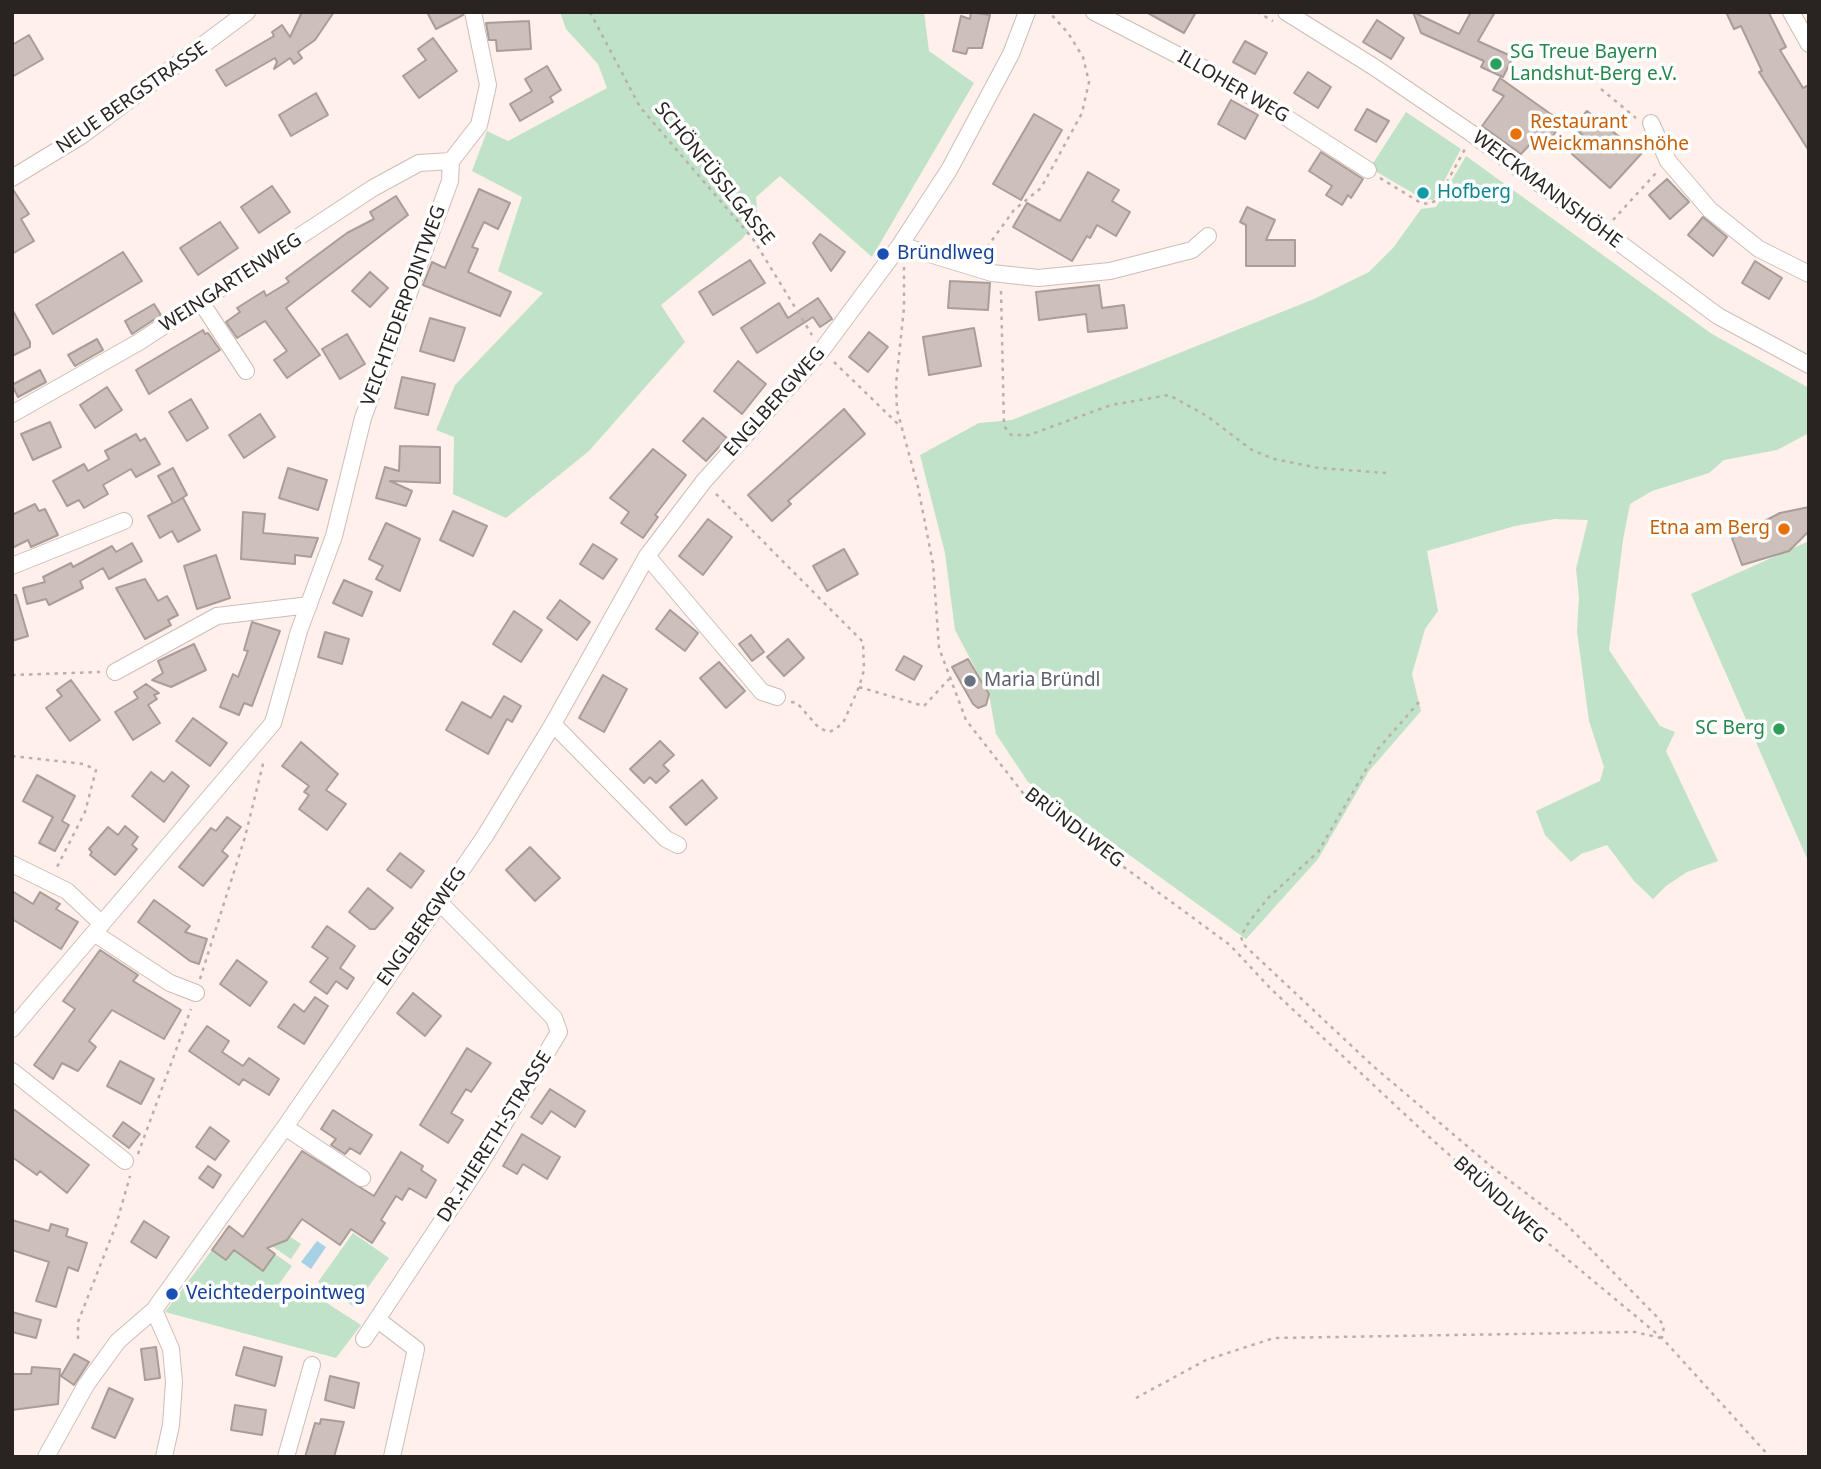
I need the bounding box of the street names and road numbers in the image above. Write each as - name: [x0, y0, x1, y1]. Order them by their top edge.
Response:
- street label: NEUE BERGSTRASSE: [52, 37, 212, 159]
- street label: ILLOHER WEG: [1173, 46, 1293, 128]
- street label: SCHÖNFÜSSLGASSE: [649, 98, 779, 250]
- street label: WEICKMANNSHÖHE: [1468, 127, 1626, 253]
- street label: VEICHTEDERPOINTWEG: [357, 203, 451, 409]
- street label: WEINGARTENWEG: [156, 229, 306, 337]
- street label: ENGLBERGWEG: [720, 343, 830, 461]
- street label: BRÜNDLWEG: [1020, 783, 1128, 873]
- street label: ENGLBERGWEG: [373, 863, 471, 991]
- street label: DR.-HIERETH-STRASSE: [433, 1047, 557, 1227]
- street label: BRÜNDLWEG: [1449, 1152, 1551, 1248]

